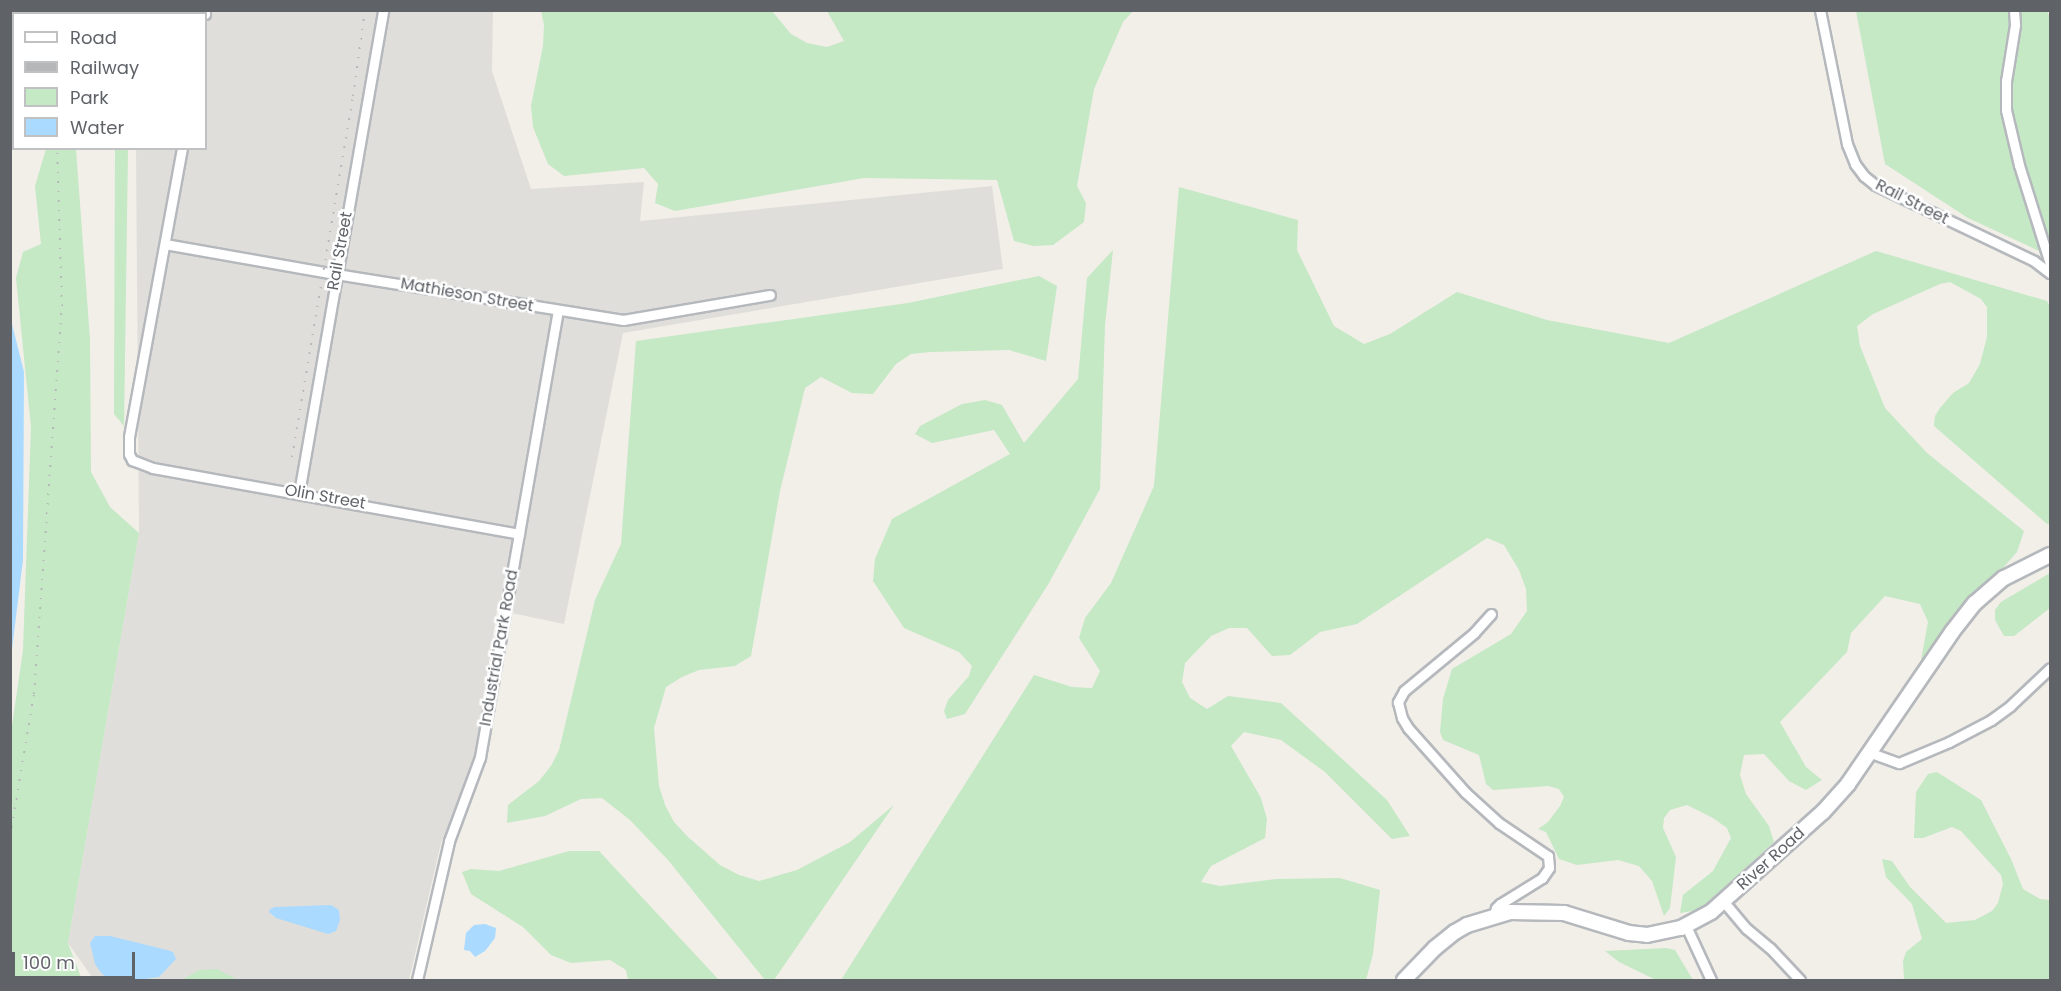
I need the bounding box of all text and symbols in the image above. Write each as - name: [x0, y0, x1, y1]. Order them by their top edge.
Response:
- legend: [12, 12, 207, 150]
- text: Road: [70, 25, 117, 50]
- text: Railway: [70, 55, 139, 80]
- text: Park: [70, 85, 109, 110]
- text: Water: [70, 115, 124, 140]
- street label: Rail Street: [1872, 175, 1952, 229]
- street label: Rail Street: [324, 210, 356, 292]
- street label: Mathieson Street: [399, 274, 535, 316]
- street label: Olin Street: [283, 480, 367, 514]
- street label: Industrial Park Road: [476, 568, 522, 728]
- street label: River Road: [1733, 824, 1809, 894]
- scale bar: [15, 940, 138, 978]
- text: 100 m: [23, 950, 75, 975]

